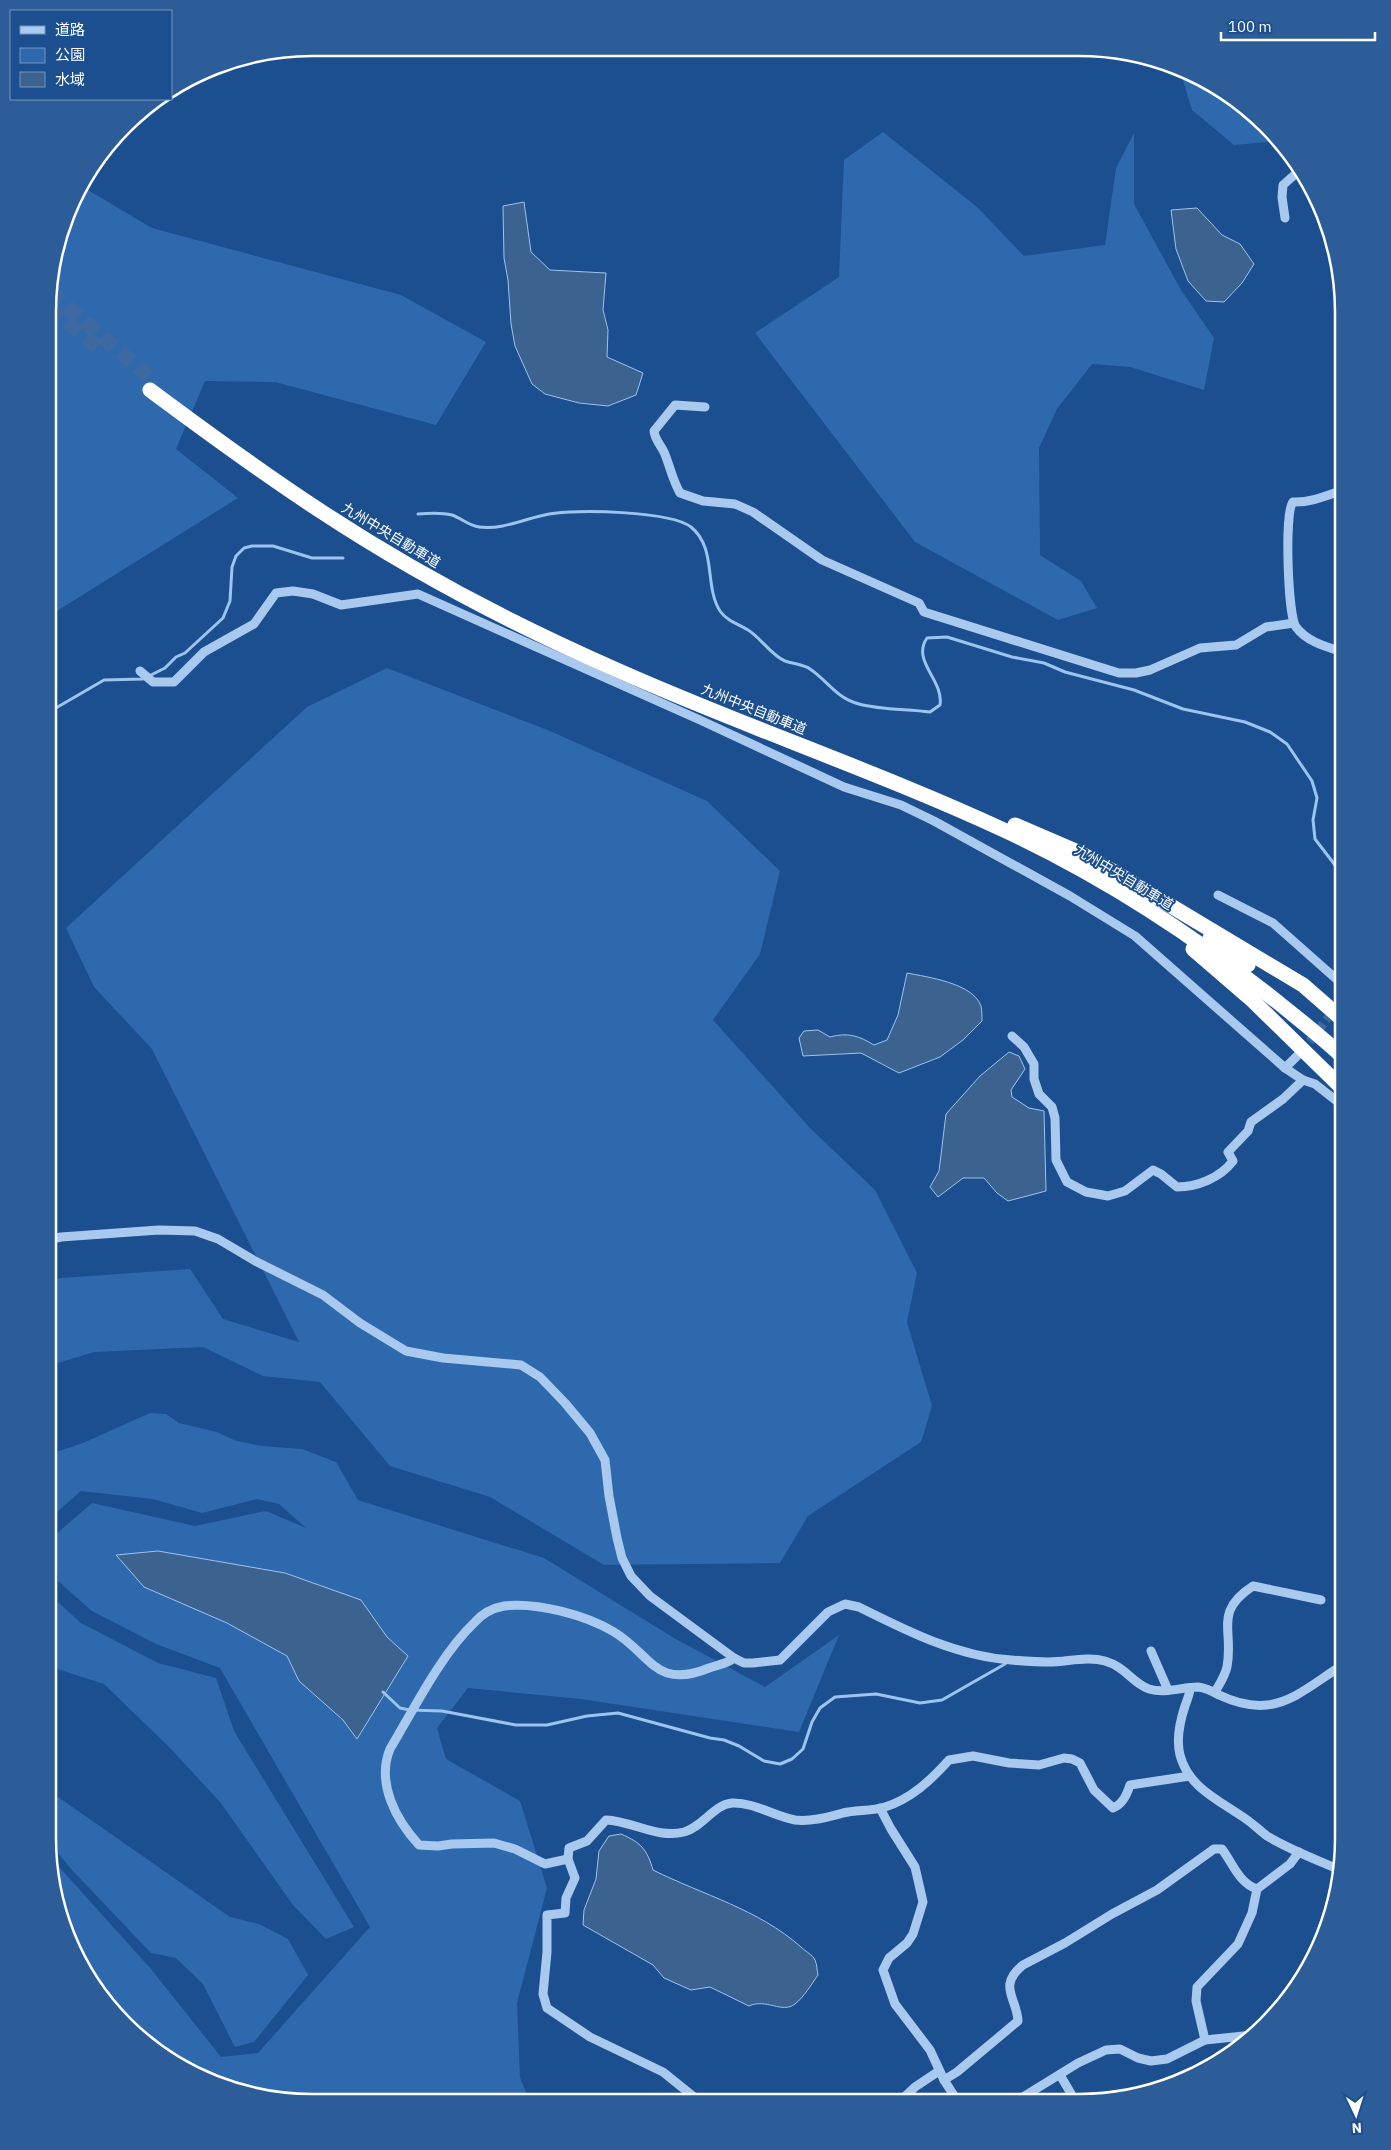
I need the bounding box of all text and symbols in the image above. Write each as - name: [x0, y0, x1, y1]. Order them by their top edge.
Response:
- legend: [10, 10, 172, 100]
- scale bar: [1221, 10, 1375, 42]
- text: 100 m: [1228, 17, 1272, 36]
- text: 道路: [55, 20, 85, 39]
- text: 公園: [55, 45, 85, 64]
- text: 水域: [55, 70, 85, 89]
- street label: 九州中央自動車道: [338, 498, 444, 572]
- street label: 九州中央自動車道: [699, 680, 809, 738]
- street label: 九州中央自動車道: [1071, 840, 1177, 914]
- north arrow: [1331, 2090, 1381, 2140]
- text: N: [1351, 2119, 1363, 2137]

